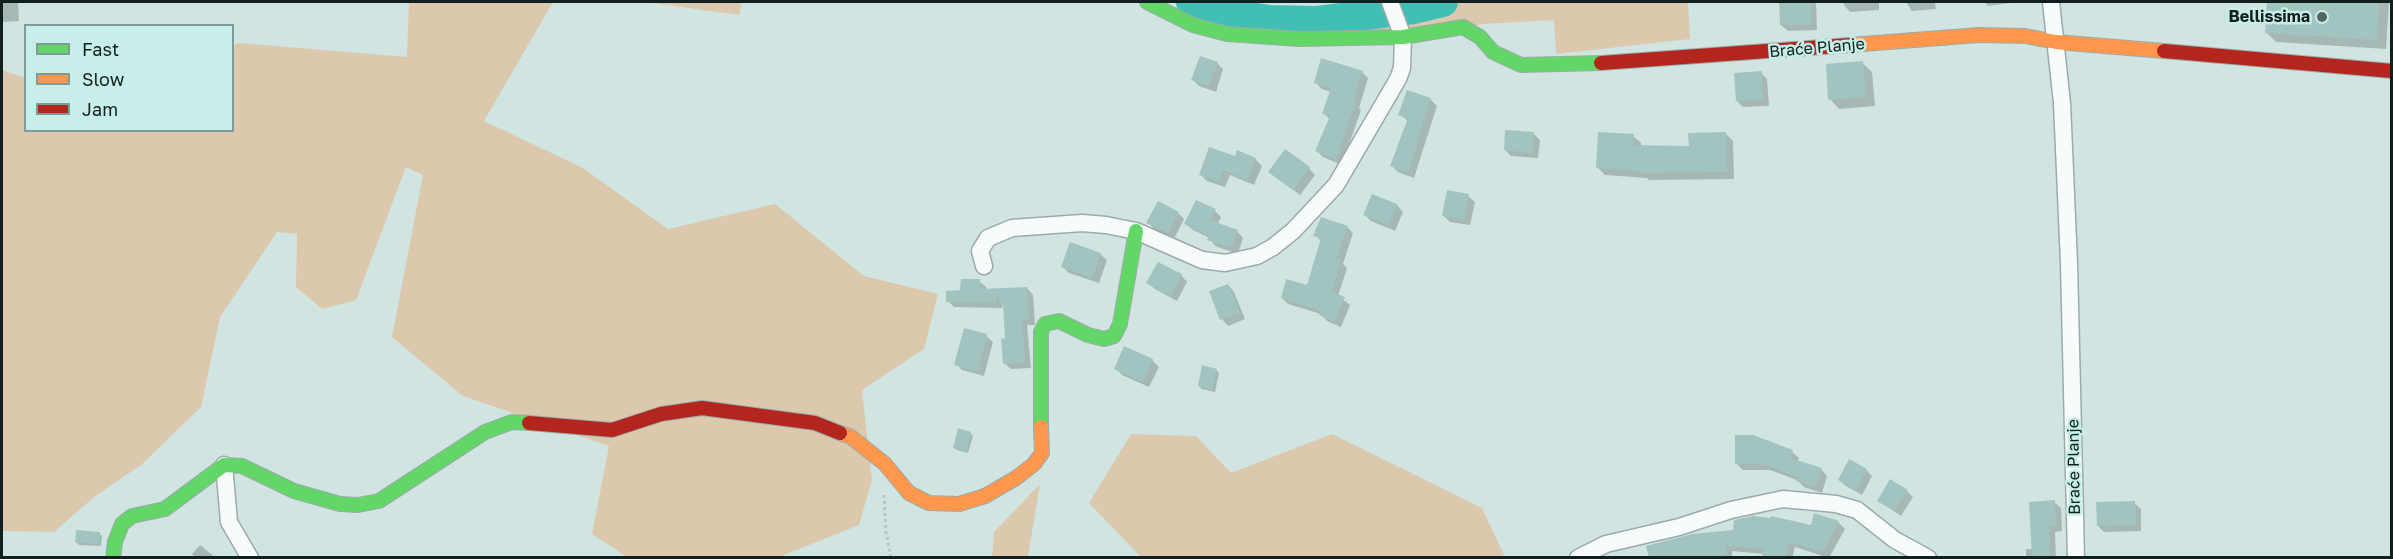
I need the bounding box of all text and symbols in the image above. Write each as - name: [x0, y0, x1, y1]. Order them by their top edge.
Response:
- place label: Bellissima: [2229, 7, 2310, 27]
- marker: Bellissima: [2315, 10, 2329, 24]
- legend: [24, 24, 234, 132]
- street label: Braće Planje: [1768, 34, 1866, 62]
- text: Fast: [82, 38, 119, 60]
- text: Slow: [82, 68, 124, 90]
- text: Jam: [82, 98, 118, 120]
- street label: Braće Planje: [2064, 419, 2084, 515]

